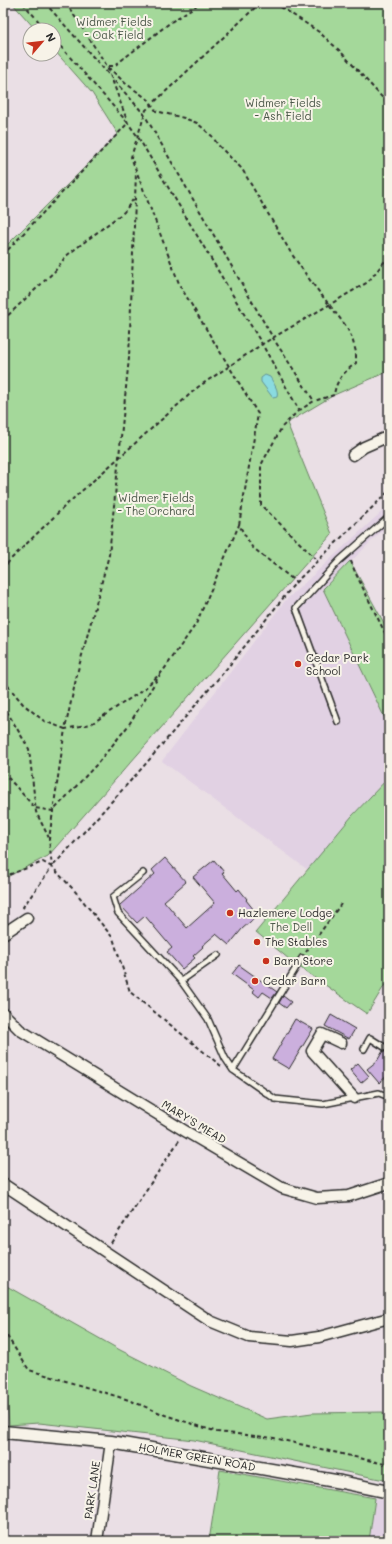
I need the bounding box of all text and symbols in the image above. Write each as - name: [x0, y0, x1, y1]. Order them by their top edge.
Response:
- park label: Widmer Fields - Oak Field: [76, 14, 152, 42]
- north arrow: [22, 22, 62, 62]
- text: N: [43, 30, 60, 44]
- park label: Widmer Fields - Ash Field: [245, 95, 321, 123]
- park label: Widmer Fields - The Orchard: [117, 490, 195, 518]
- place label: Cedar Park School: [306, 650, 369, 678]
- marker: Cedar Park School: [293, 659, 303, 669]
- place label: Hazlemere Lodge: [238, 905, 332, 920]
- marker: Hazlemere Lodge: [225, 908, 235, 918]
- park label: The Dell: [270, 919, 312, 934]
- place label: The Stables: [265, 934, 327, 949]
- marker: The Stables: [252, 937, 262, 947]
- place label: Barn Store: [274, 953, 333, 968]
- marker: Barn Store: [261, 956, 271, 966]
- place label: Cedar Barn: [263, 973, 326, 988]
- marker: Cedar Barn: [250, 976, 260, 986]
- street label: MARY'S MEAD: [159, 1096, 229, 1147]
- street label: HOLMER GREEN ROAD: [138, 1439, 257, 1474]
- street label: PARK LANE: [80, 1460, 103, 1520]

